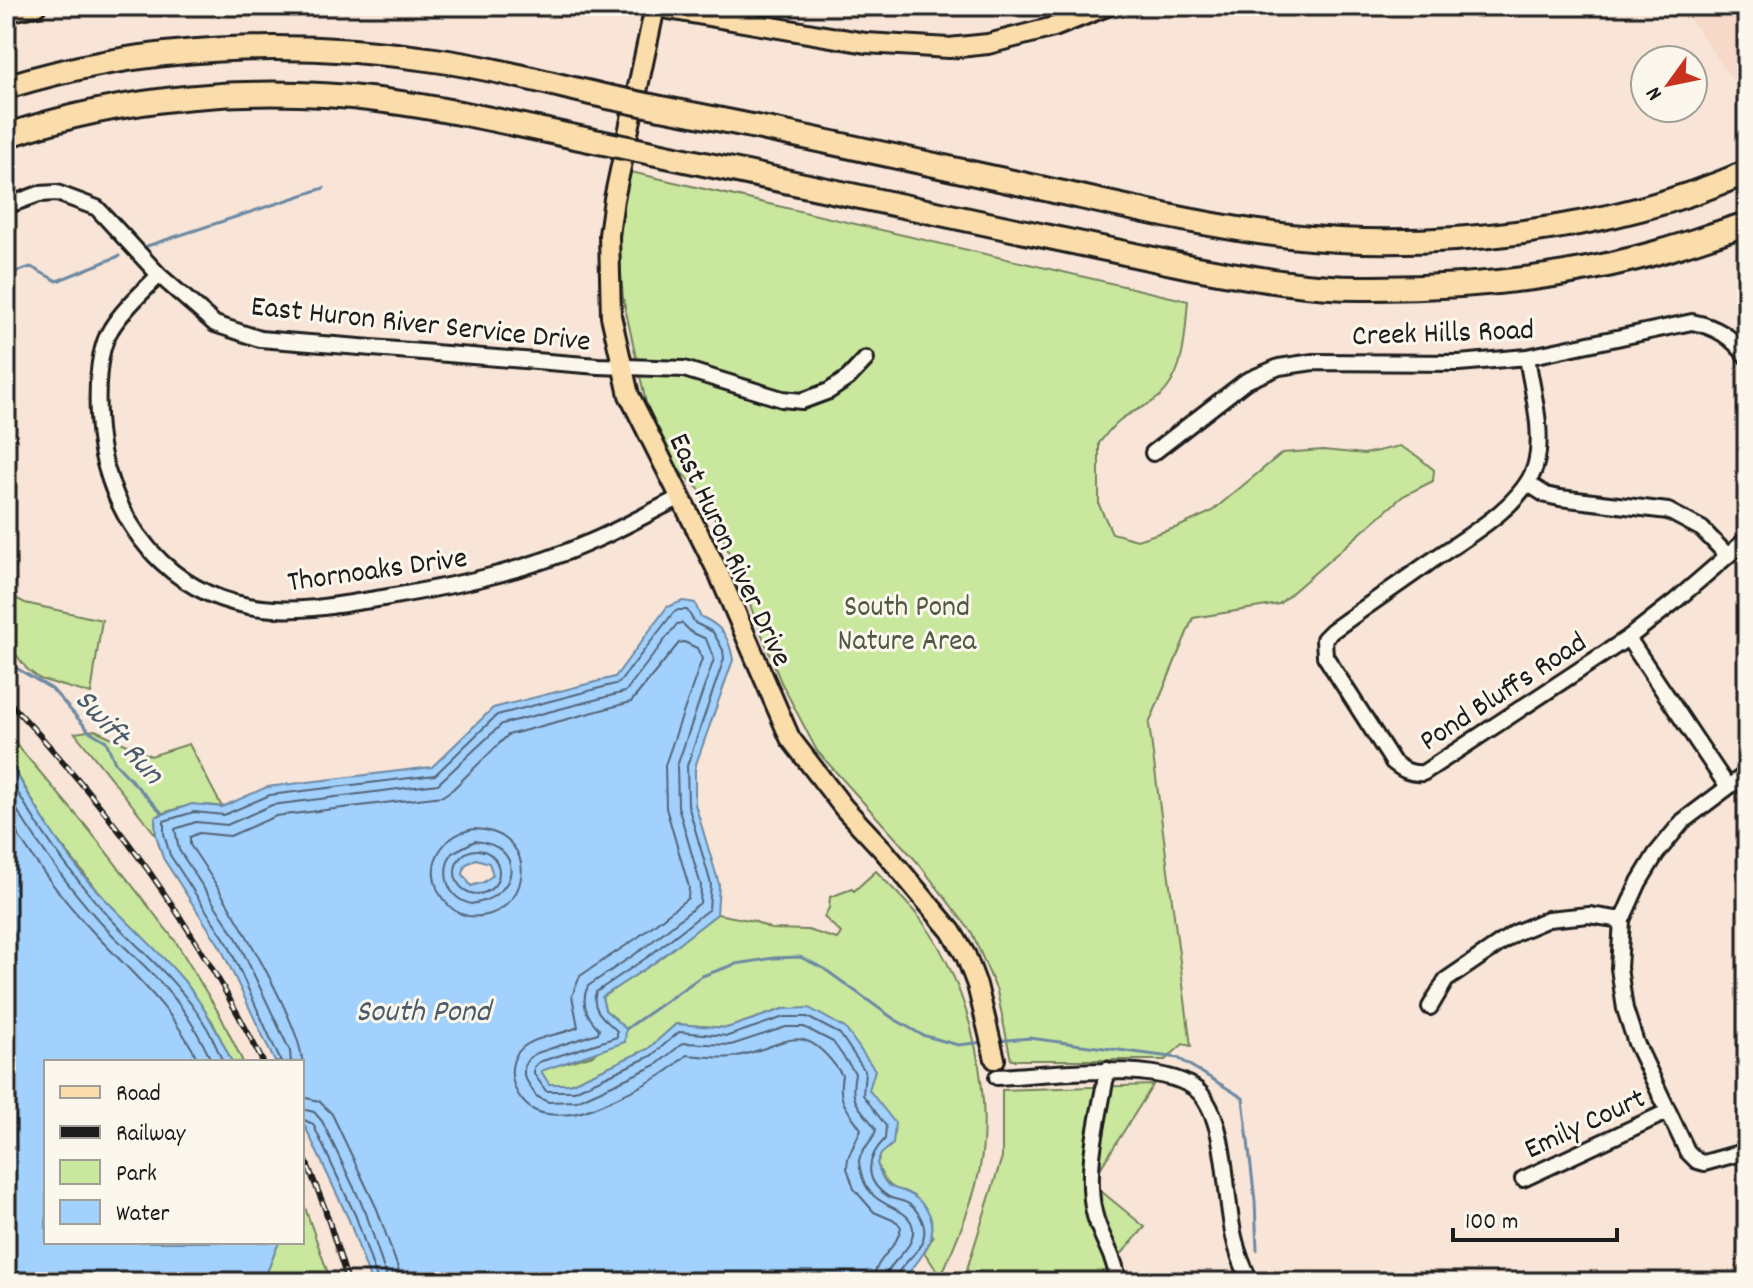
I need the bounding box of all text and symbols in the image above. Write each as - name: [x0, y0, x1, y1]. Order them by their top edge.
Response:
- north arrow: [1629, 44, 1709, 124]
- text: N: [1639, 80, 1671, 106]
- street label: East Huron River Service Drive: [249, 287, 592, 366]
- street label: Creek Hills Road: [1351, 311, 1535, 360]
- street label: East Huron River Drive: [655, 427, 801, 675]
- street label: Thornoaks Drive: [285, 539, 470, 606]
- park label: South Pond Nature Area: [838, 588, 977, 665]
- street label: Pond Bluffs Road: [1412, 623, 1597, 764]
- water label: Swift Run: [62, 680, 174, 797]
- water label: South Pond: [356, 991, 494, 1037]
- legend: [44, 1060, 304, 1244]
- text: Road: [116, 1078, 161, 1112]
- street label: Emily Court: [1518, 1079, 1654, 1173]
- text: Railway: [116, 1118, 187, 1152]
- text: Park: [116, 1158, 157, 1192]
- scale bar: [1453, 1192, 1617, 1242]
- text: Water: [116, 1198, 169, 1232]
- text: 100 m: [1465, 1206, 1518, 1240]

